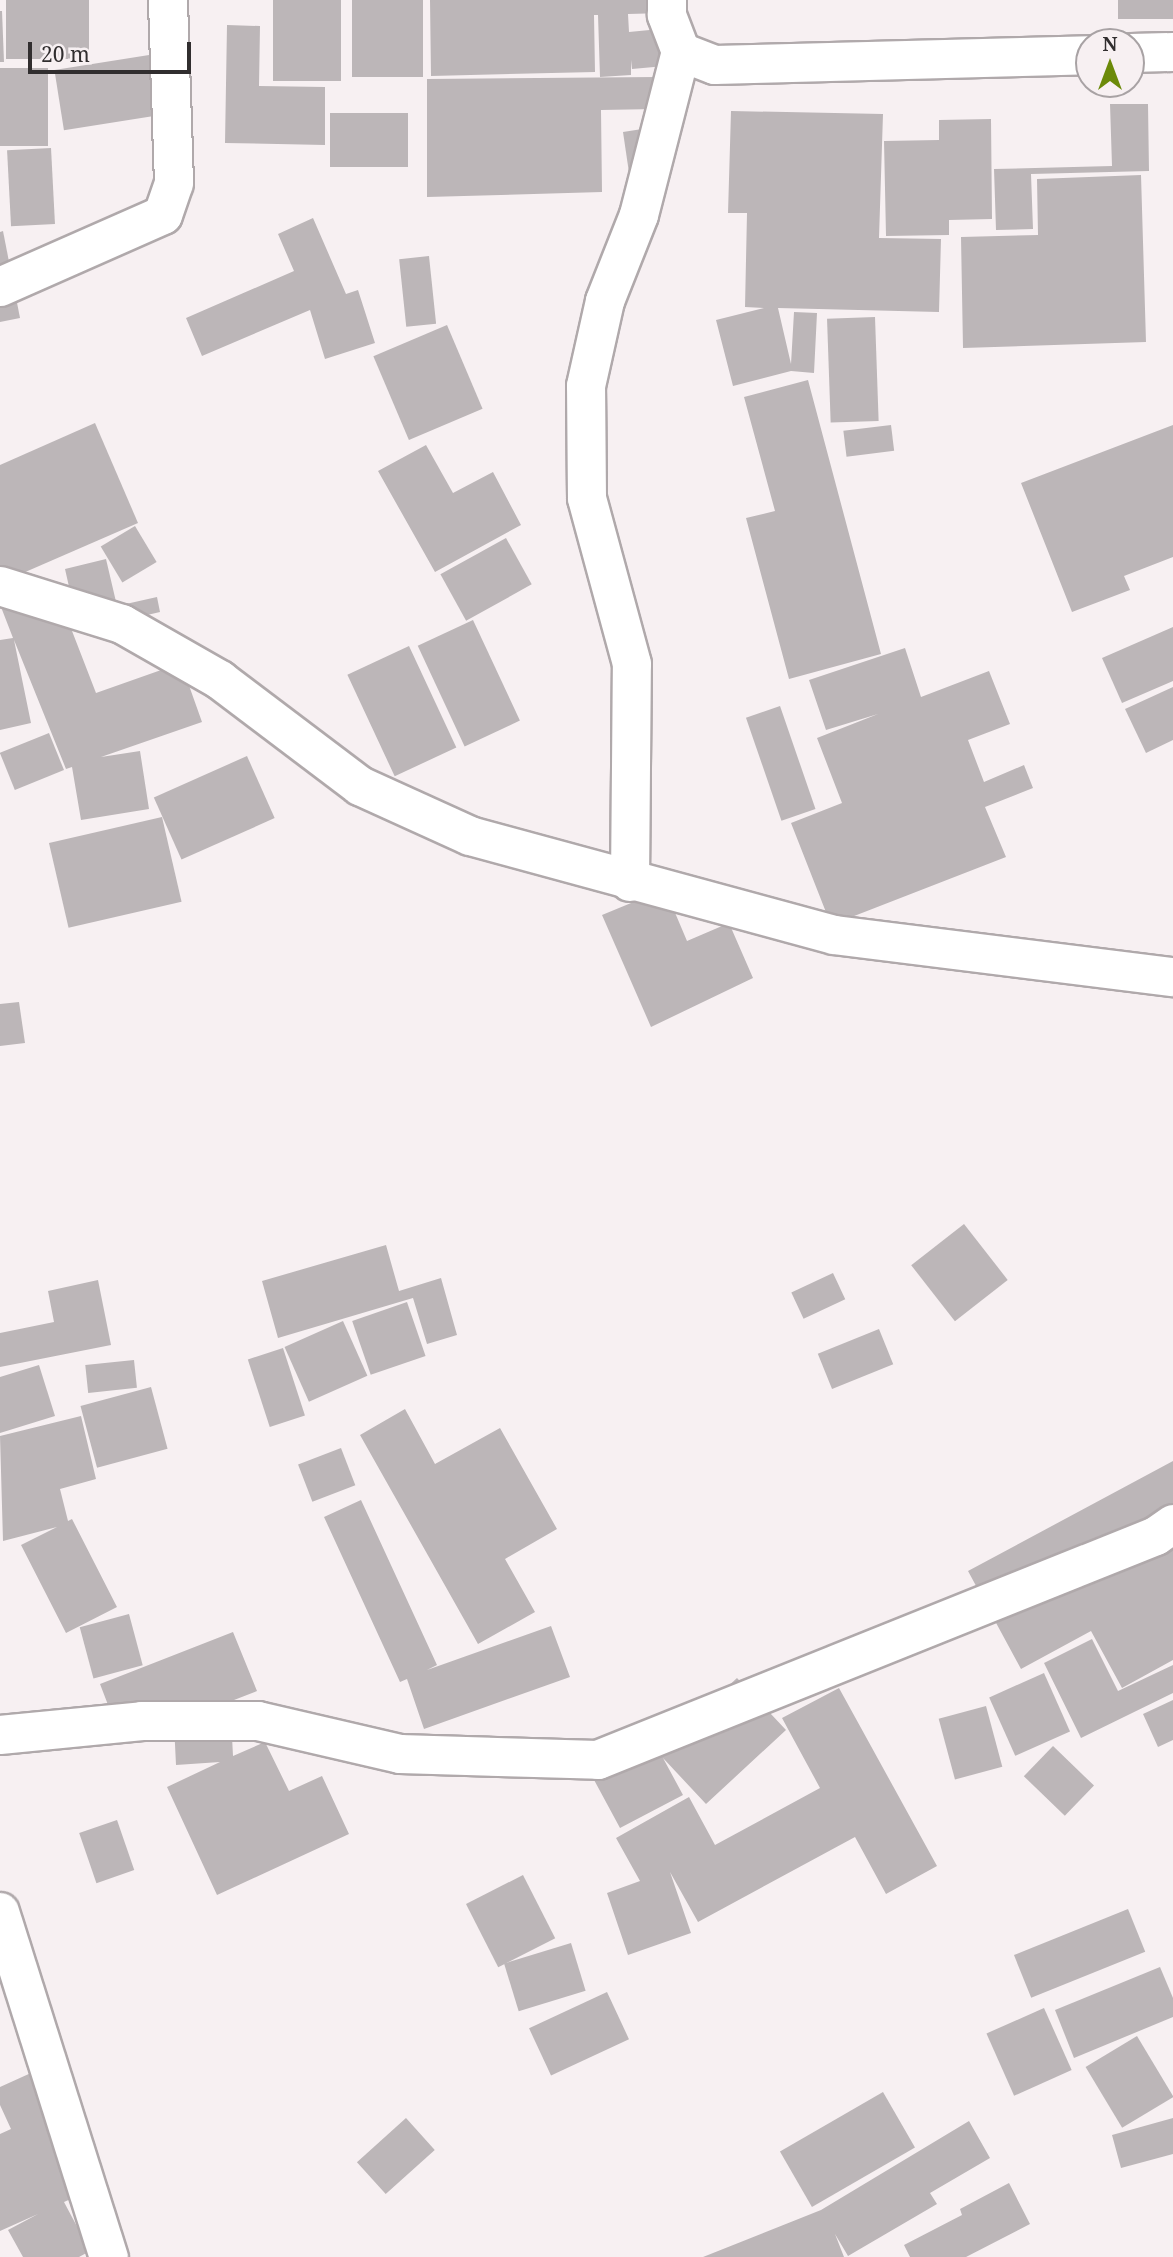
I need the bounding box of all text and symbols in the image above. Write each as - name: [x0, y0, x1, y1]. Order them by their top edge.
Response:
- scale bar: [32, 28, 194, 72]
- north arrow: [1075, 28, 1145, 98]
- text: N: [1103, 31, 1117, 57]
- text: 20 m: [41, 40, 90, 68]

